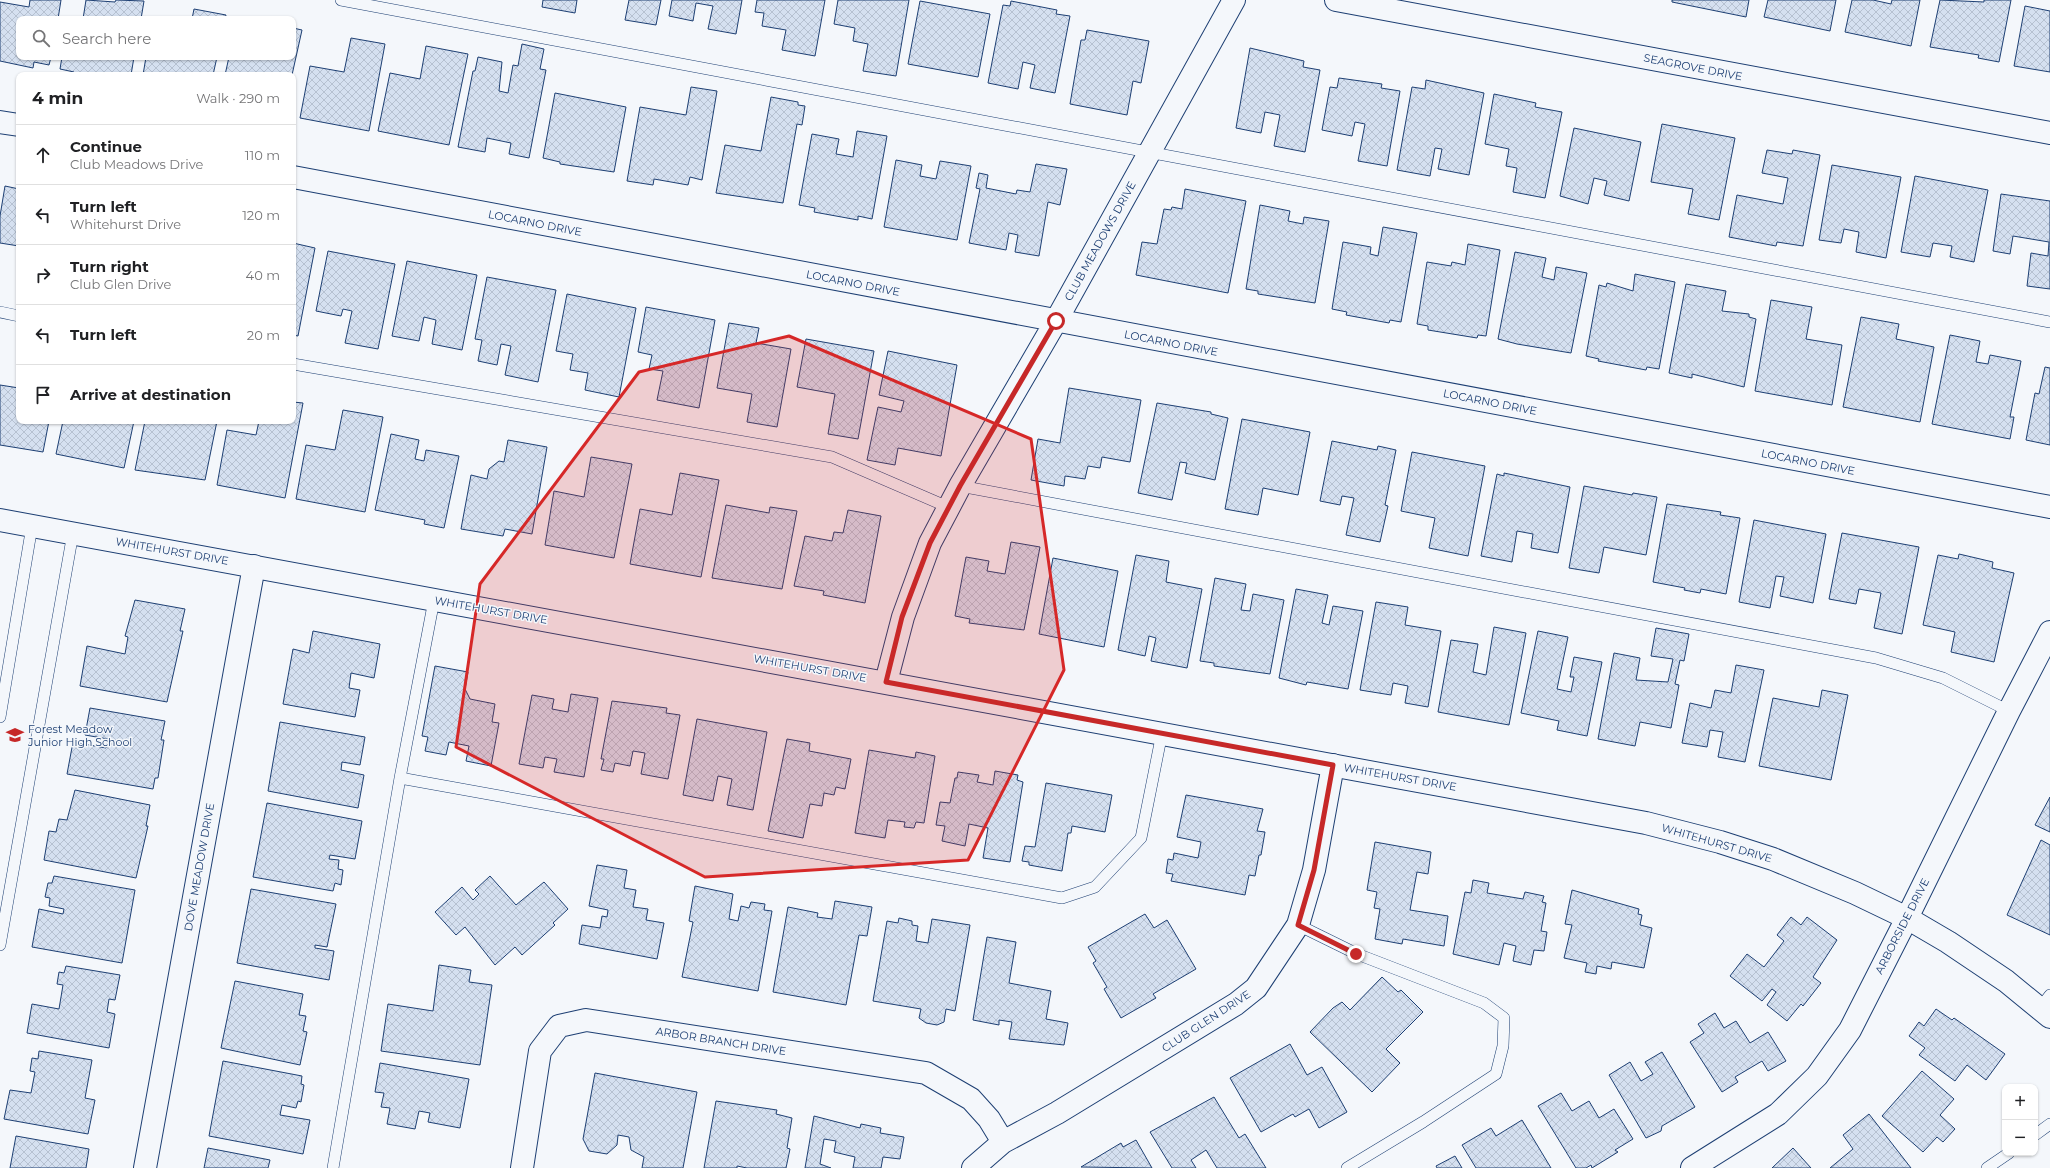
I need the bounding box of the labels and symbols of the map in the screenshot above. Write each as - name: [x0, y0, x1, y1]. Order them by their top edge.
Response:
- street label: SEAGROVE DRIVE: [1642, 51, 1744, 83]
- street label: CLUB MEADOWS DRIVE: [1061, 179, 1139, 303]
- street label: LOCARNO DRIVE: [487, 207, 583, 239]
- street label: LOCARNO DRIVE: [805, 267, 901, 299]
- route start: [1047, 312, 1065, 330]
- street label: LOCARNO DRIVE: [1123, 327, 1219, 359]
- street label: LOCARNO DRIVE: [1442, 386, 1538, 418]
- street label: LOCARNO DRIVE: [1760, 446, 1856, 478]
- street label: WHITEHURST DRIVE: [114, 534, 230, 568]
- street label: WHITEHURST DRIVE: [433, 593, 549, 627]
- street label: WHITEHURST DRIVE: [752, 651, 868, 685]
- place label: Forest Meadow Junior High School: [27, 722, 132, 749]
- school or university icon: Forest Meadow Junior High School: [5, 725, 25, 745]
- street label: WHITEHURST DRIVE: [1342, 760, 1458, 794]
- street label: DOVE MEADOW DRIVE: [181, 802, 217, 932]
- street label: WHITEHURST DRIVE: [1660, 820, 1774, 866]
- street label: ARBORSIDE DRIVE: [1872, 876, 1932, 976]
- route end: [1347, 945, 1365, 963]
- street label: CLUB GLEN DRIVE: [1159, 987, 1253, 1055]
- street label: ARBOR BRANCH DRIVE: [655, 1024, 787, 1058]

